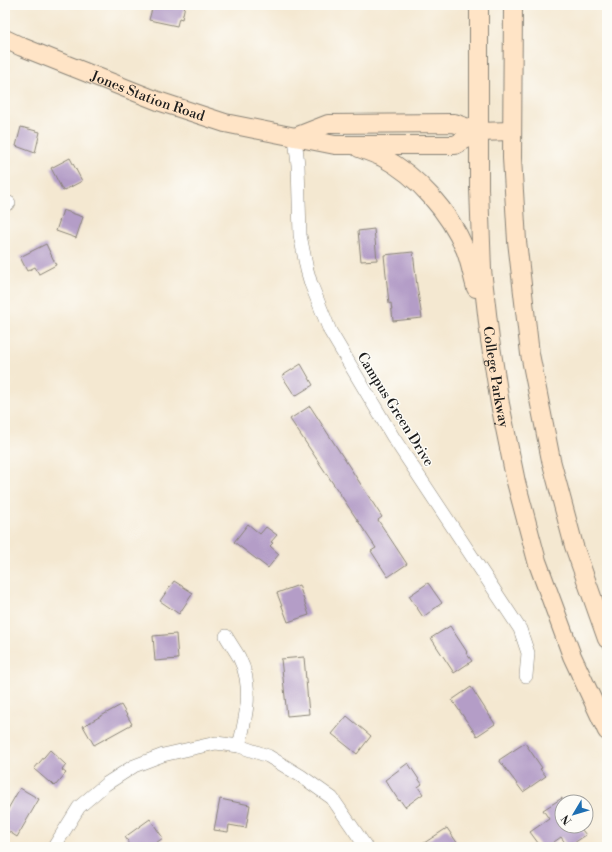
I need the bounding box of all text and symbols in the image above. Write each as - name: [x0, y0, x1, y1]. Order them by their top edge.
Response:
- street label: Jones Station Road: [87, 67, 207, 126]
- street label: College Parkway: [478, 325, 513, 430]
- street label: Campus Green Drive: [353, 349, 438, 470]
- north arrow: [554, 794, 594, 834]
- text: N: [559, 812, 575, 827]

